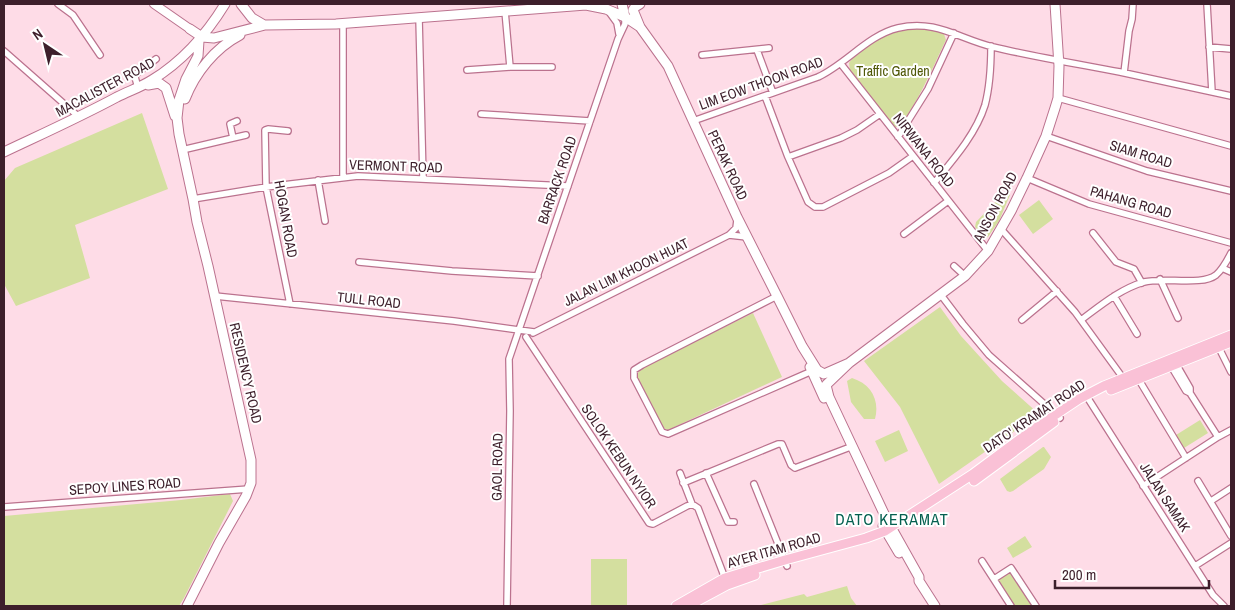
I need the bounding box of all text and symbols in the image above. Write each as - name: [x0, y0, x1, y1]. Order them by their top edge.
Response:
- north arrow: [20, 20, 70, 70]
- text: N: [29, 25, 46, 44]
- street label: LIM EOW THOON ROAD: [697, 52, 825, 114]
- street label: MACALISTER ROAD: [52, 53, 158, 121]
- park label: Traffic Garden: [856, 62, 930, 80]
- street label: NIRWANA ROAD: [889, 109, 959, 191]
- street label: PERAK ROAD: [704, 127, 752, 203]
- street label: BARRACK ROAD: [534, 134, 580, 226]
- street label: SIAM ROAD: [1108, 136, 1174, 172]
- street label: VERMONT ROAD: [349, 155, 443, 177]
- street label: ANSON ROAD: [968, 169, 1021, 246]
- street label: HOGAN ROAD: [270, 179, 302, 259]
- street label: PAHANG ROAD: [1088, 182, 1174, 222]
- street label: JALAN LIM KHOON HUAT: [561, 234, 691, 310]
- street label: TULL ROAD: [336, 288, 402, 312]
- street label: RESIDENCY ROAD: [226, 321, 266, 425]
- street label: DATO' KRAMAT ROAD: [979, 375, 1089, 457]
- street label: SOLOK KEBUN NYIOR: [577, 400, 661, 512]
- street label: GAOL ROAD: [487, 433, 507, 501]
- street label: JALAN SAMAK: [1136, 459, 1194, 535]
- street label: SEPOY LINES ROAD: [68, 473, 182, 499]
- district label: DATO KERAMAT: [835, 508, 949, 530]
- street label: AYER ITAM ROAD: [724, 528, 823, 572]
- scale bar: [1055, 558, 1209, 590]
- text: 200 m: [1062, 564, 1096, 585]

